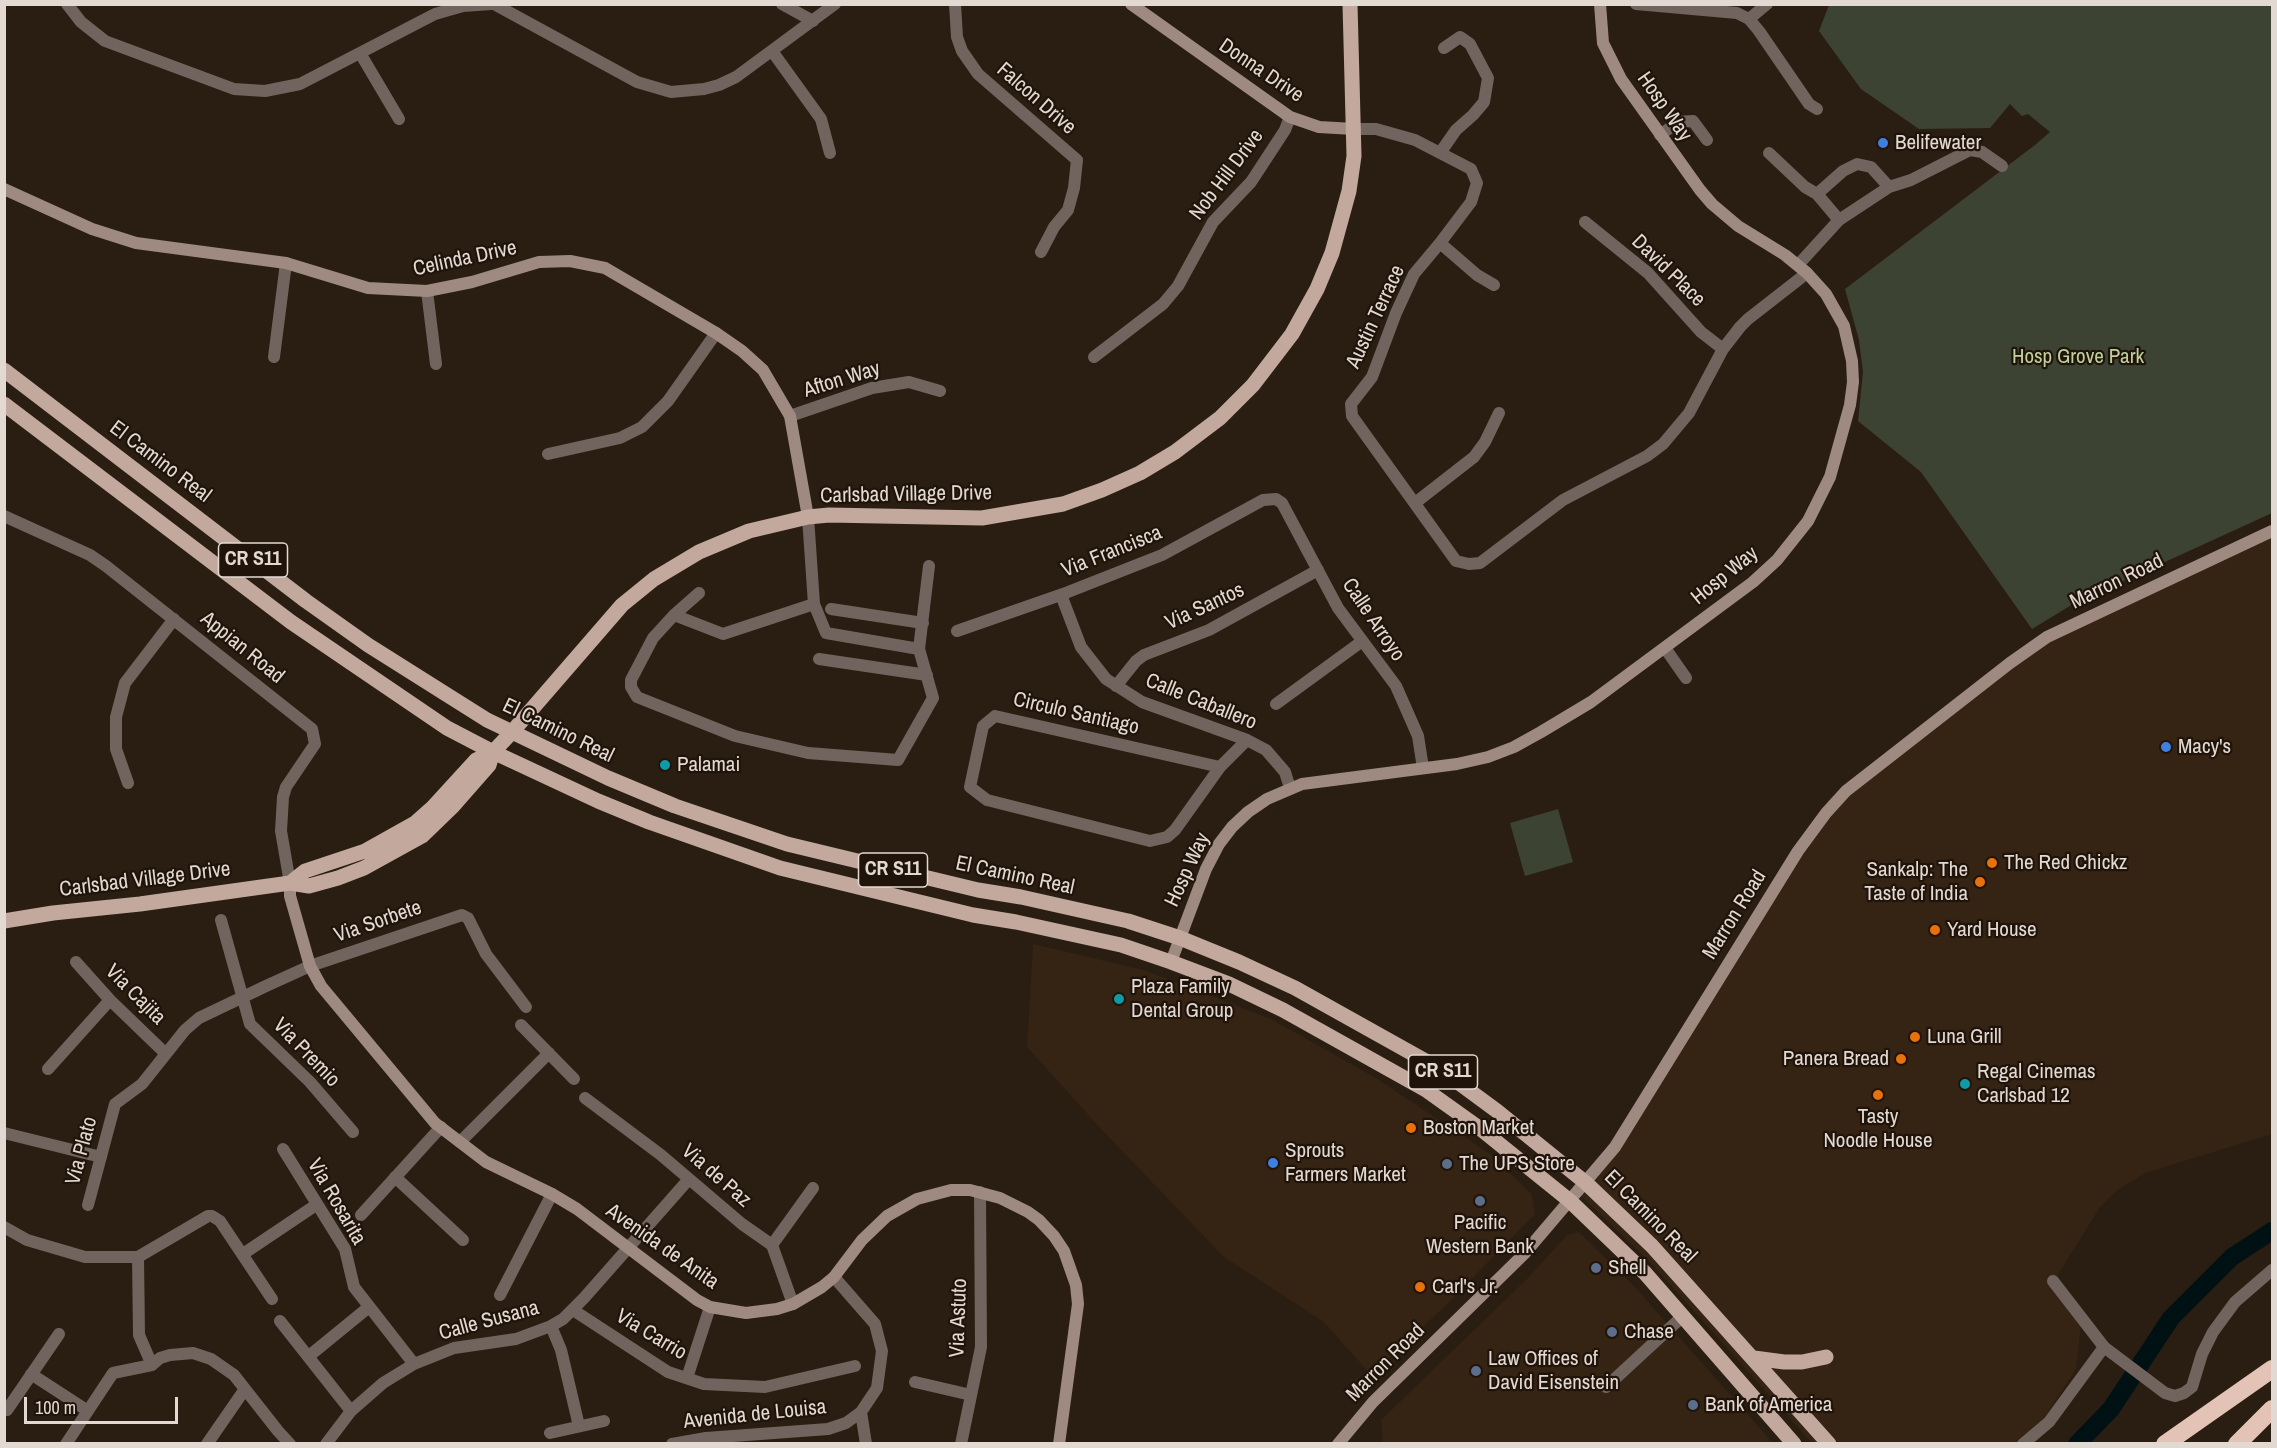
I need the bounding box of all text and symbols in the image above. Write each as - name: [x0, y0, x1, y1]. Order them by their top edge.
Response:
- street label: Donna Drive: [1214, 34, 1308, 108]
- street label: Falcon Drive: [991, 58, 1081, 140]
- street label: Hosp Way: [1631, 68, 1697, 146]
- street label: Nob Hill Drive: [1185, 125, 1269, 225]
- place label: Belifewater: [1895, 130, 1981, 156]
- marker: Belifewater: [1876, 136, 1890, 150]
- street label: David Place: [1626, 230, 1710, 312]
- street label: Celinda Drive: [411, 236, 519, 282]
- street label: Austin Terrace: [1341, 261, 1411, 373]
- park label: Hosp Grove Park: [2012, 344, 2144, 370]
- street label: Afton Way: [801, 356, 883, 404]
- street label: El Camino Real: [104, 416, 216, 508]
- street label: Carlsbad Village Drive: [820, 481, 992, 509]
- street label: Via Francisca: [1058, 520, 1166, 584]
- street label: Hosp Way: [1686, 541, 1764, 611]
- road number: CR S11: [218, 543, 288, 577]
- street label: Marron Road: [2066, 549, 2168, 615]
- street label: Calle Arroyo: [1336, 574, 1410, 666]
- street label: Via Santos: [1162, 578, 1248, 636]
- street label: Appian Road: [195, 607, 289, 689]
- street label: Calle Caballero: [1142, 668, 1260, 736]
- street label: Circulo Santiago: [1011, 687, 1141, 741]
- street label: El Camino Real: [498, 693, 618, 769]
- place label: Macy's: [2178, 734, 2231, 760]
- marker: Macy's: [2159, 740, 2173, 754]
- place label: Palamai: [677, 752, 740, 778]
- marker: Palamai: [658, 758, 672, 772]
- street label: Hosp Way: [1160, 829, 1216, 911]
- place label: The Red Chickz: [2004, 850, 2127, 876]
- street label: El Camino Real: [953, 851, 1077, 901]
- road number: CR S11: [858, 853, 928, 887]
- marker: The Red Chickz: [1985, 856, 1999, 870]
- street label: Carlsbad Village Drive: [58, 857, 232, 903]
- place label: Sankalp: The Taste of India: [1864, 857, 1968, 907]
- street label: Marron Road: [1698, 866, 1772, 964]
- marker: Sankalp: The Taste of India: [1973, 875, 1987, 889]
- street label: Via Sorbete: [331, 895, 425, 949]
- place label: Yard House: [1947, 917, 2037, 943]
- marker: Yard House: [1928, 923, 1942, 937]
- street label: Via Cajita: [99, 959, 171, 1031]
- place label: Plaza Family Dental Group: [1131, 974, 1233, 1024]
- marker: Plaza Family Dental Group: [1112, 992, 1126, 1006]
- street label: Via Premio: [267, 1013, 345, 1093]
- place label: Luna Grill: [1927, 1024, 2002, 1050]
- marker: Luna Grill: [1908, 1030, 1922, 1044]
- place label: Panera Bread: [1783, 1046, 1889, 1072]
- marker: Panera Bread: [1894, 1052, 1908, 1066]
- road number: CR S11: [1408, 1055, 1478, 1089]
- place label: Regal Cinemas Carlsbad 12: [1977, 1059, 2096, 1109]
- marker: Regal Cinemas Carlsbad 12: [1958, 1077, 1972, 1091]
- marker: Tasty Noodle House: [1871, 1088, 1885, 1102]
- place label: Tasty Noodle House: [1823, 1104, 1933, 1154]
- street label: Via Plato: [61, 1114, 103, 1188]
- place label: Boston Market: [1423, 1115, 1534, 1141]
- marker: Boston Market: [1404, 1121, 1418, 1135]
- place label: Sprouts Farmers Market: [1285, 1138, 1406, 1188]
- street label: Via de Paz: [676, 1139, 756, 1213]
- place label: The UPS Store: [1459, 1151, 1575, 1177]
- street label: Via Rosarita: [301, 1154, 371, 1250]
- marker: Sprouts Farmers Market: [1266, 1156, 1280, 1170]
- marker: The UPS Store: [1440, 1157, 1454, 1171]
- street label: El Camino Real: [1598, 1165, 1702, 1269]
- marker: Pacific Western Bank: [1473, 1194, 1487, 1208]
- street label: Avenida de Anita: [601, 1199, 723, 1295]
- place label: Pacific Western Bank: [1426, 1210, 1534, 1260]
- place label: Shell: [1608, 1255, 1646, 1281]
- marker: Shell: [1589, 1261, 1603, 1275]
- place label: Carl's Jr.: [1432, 1274, 1498, 1300]
- street label: Via Astuto: [945, 1278, 973, 1358]
- marker: Carl's Jr.: [1413, 1280, 1427, 1294]
- street label: Calle Susana: [436, 1296, 542, 1346]
- street label: Via Carrio: [611, 1304, 691, 1366]
- street label: Marron Road: [1342, 1319, 1430, 1407]
- place label: Chase: [1624, 1319, 1674, 1345]
- marker: Chase: [1605, 1325, 1619, 1339]
- place label: Law Offices of David Eisenstein: [1488, 1346, 1619, 1396]
- marker: Law Offices of David Eisenstein: [1469, 1364, 1483, 1378]
- scale bar: [27, 1385, 182, 1423]
- place label: Bank of America: [1705, 1392, 1832, 1418]
- text: 100 m: [35, 1395, 76, 1420]
- street label: Avenida de Louisa: [682, 1395, 828, 1435]
- marker: Bank of America: [1686, 1398, 1700, 1412]

